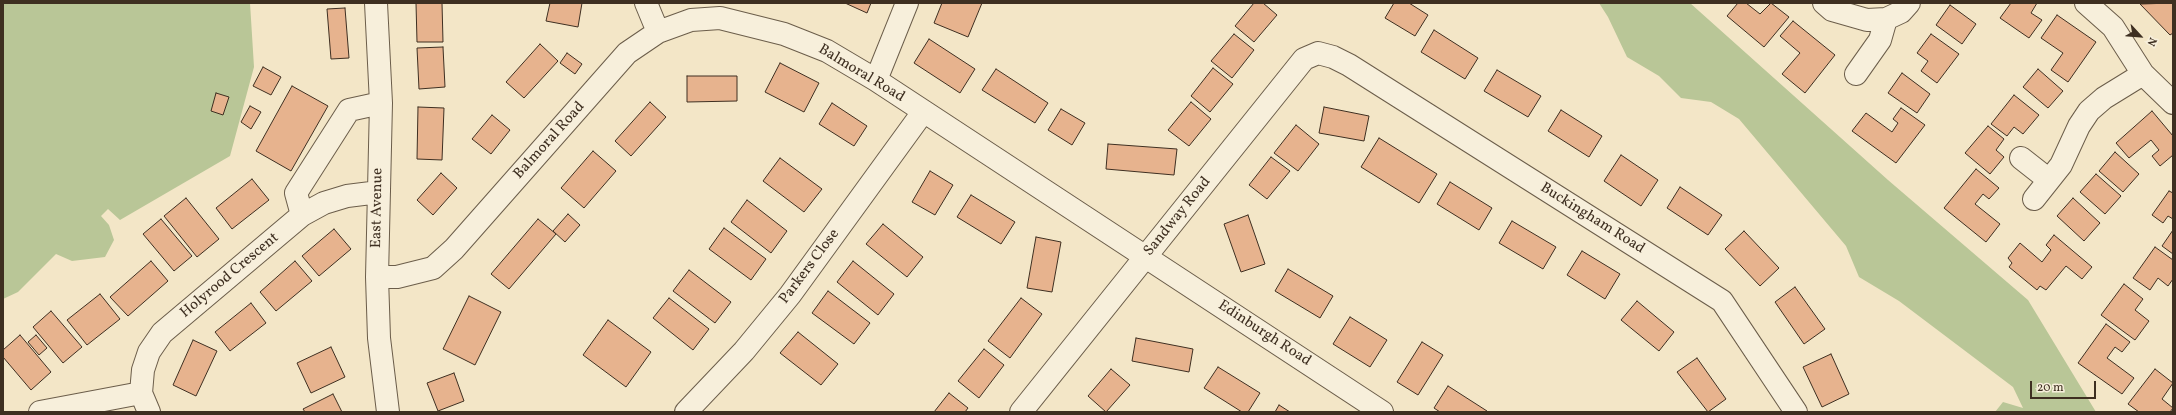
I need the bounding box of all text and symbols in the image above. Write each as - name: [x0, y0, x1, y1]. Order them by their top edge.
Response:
- north arrow: [2120, 16, 2160, 56]
- text: N: [2143, 35, 2160, 48]
- street label: Balmoral Road: [815, 41, 907, 107]
- street label: Balmoral Road: [511, 99, 589, 183]
- street label: East Avenue: [368, 168, 388, 248]
- street label: Sandway Road: [1141, 174, 1215, 260]
- street label: Buckingham Road: [1536, 180, 1648, 258]
- street label: Parkers Close: [776, 226, 844, 308]
- street label: Holyrood Crescent: [177, 230, 283, 322]
- street label: Edinburgh Road: [1214, 297, 1314, 371]
- scale bar: [2032, 373, 2098, 399]
- text: 20 m: [2037, 380, 2064, 396]

